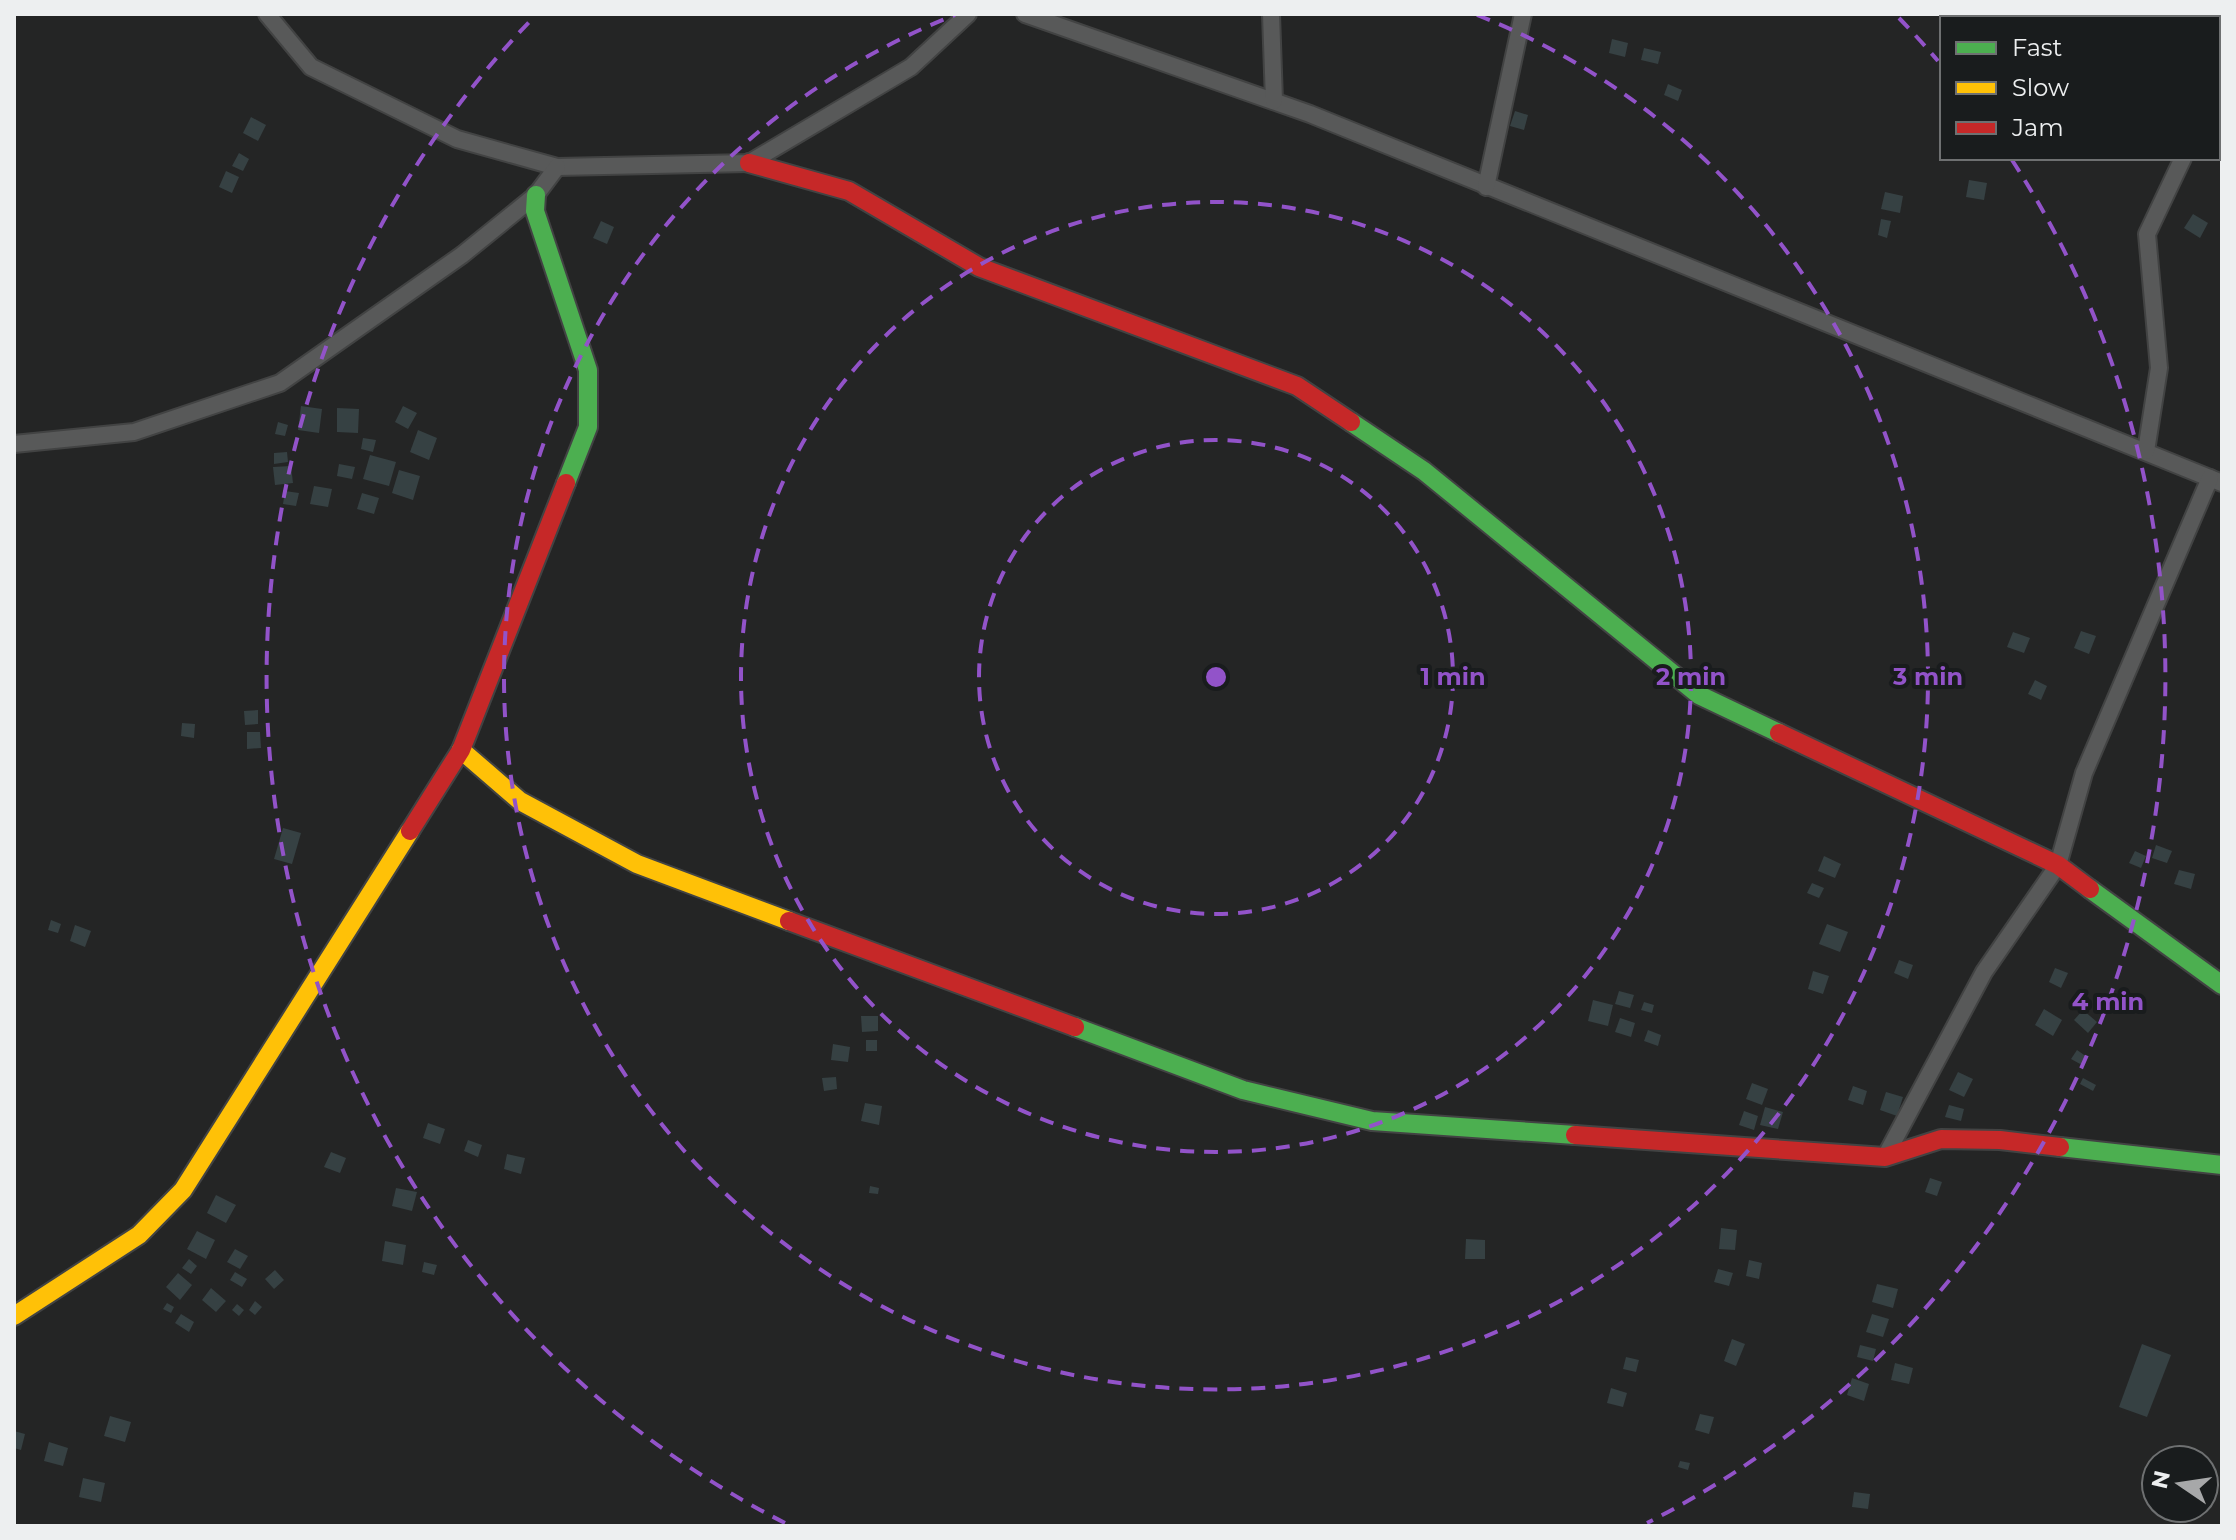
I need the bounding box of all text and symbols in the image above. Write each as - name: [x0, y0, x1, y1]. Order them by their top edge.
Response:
- legend: [1940, 16, 2220, 160]
- text: Fast: [2012, 33, 2063, 62]
- text: Slow: [2012, 73, 2069, 102]
- text: Jam: [2011, 113, 2064, 142]
- text: 1 min: [1420, 662, 1486, 691]
- text: 2 min: [1656, 662, 1726, 691]
- text: 3 min: [1892, 662, 1963, 691]
- centre of rings: [1202, 663, 1230, 691]
- text: 4 min: [2072, 987, 2144, 1016]
- north arrow: [2140, 1444, 2220, 1524]
- text: N: [2146, 1468, 2176, 1491]

